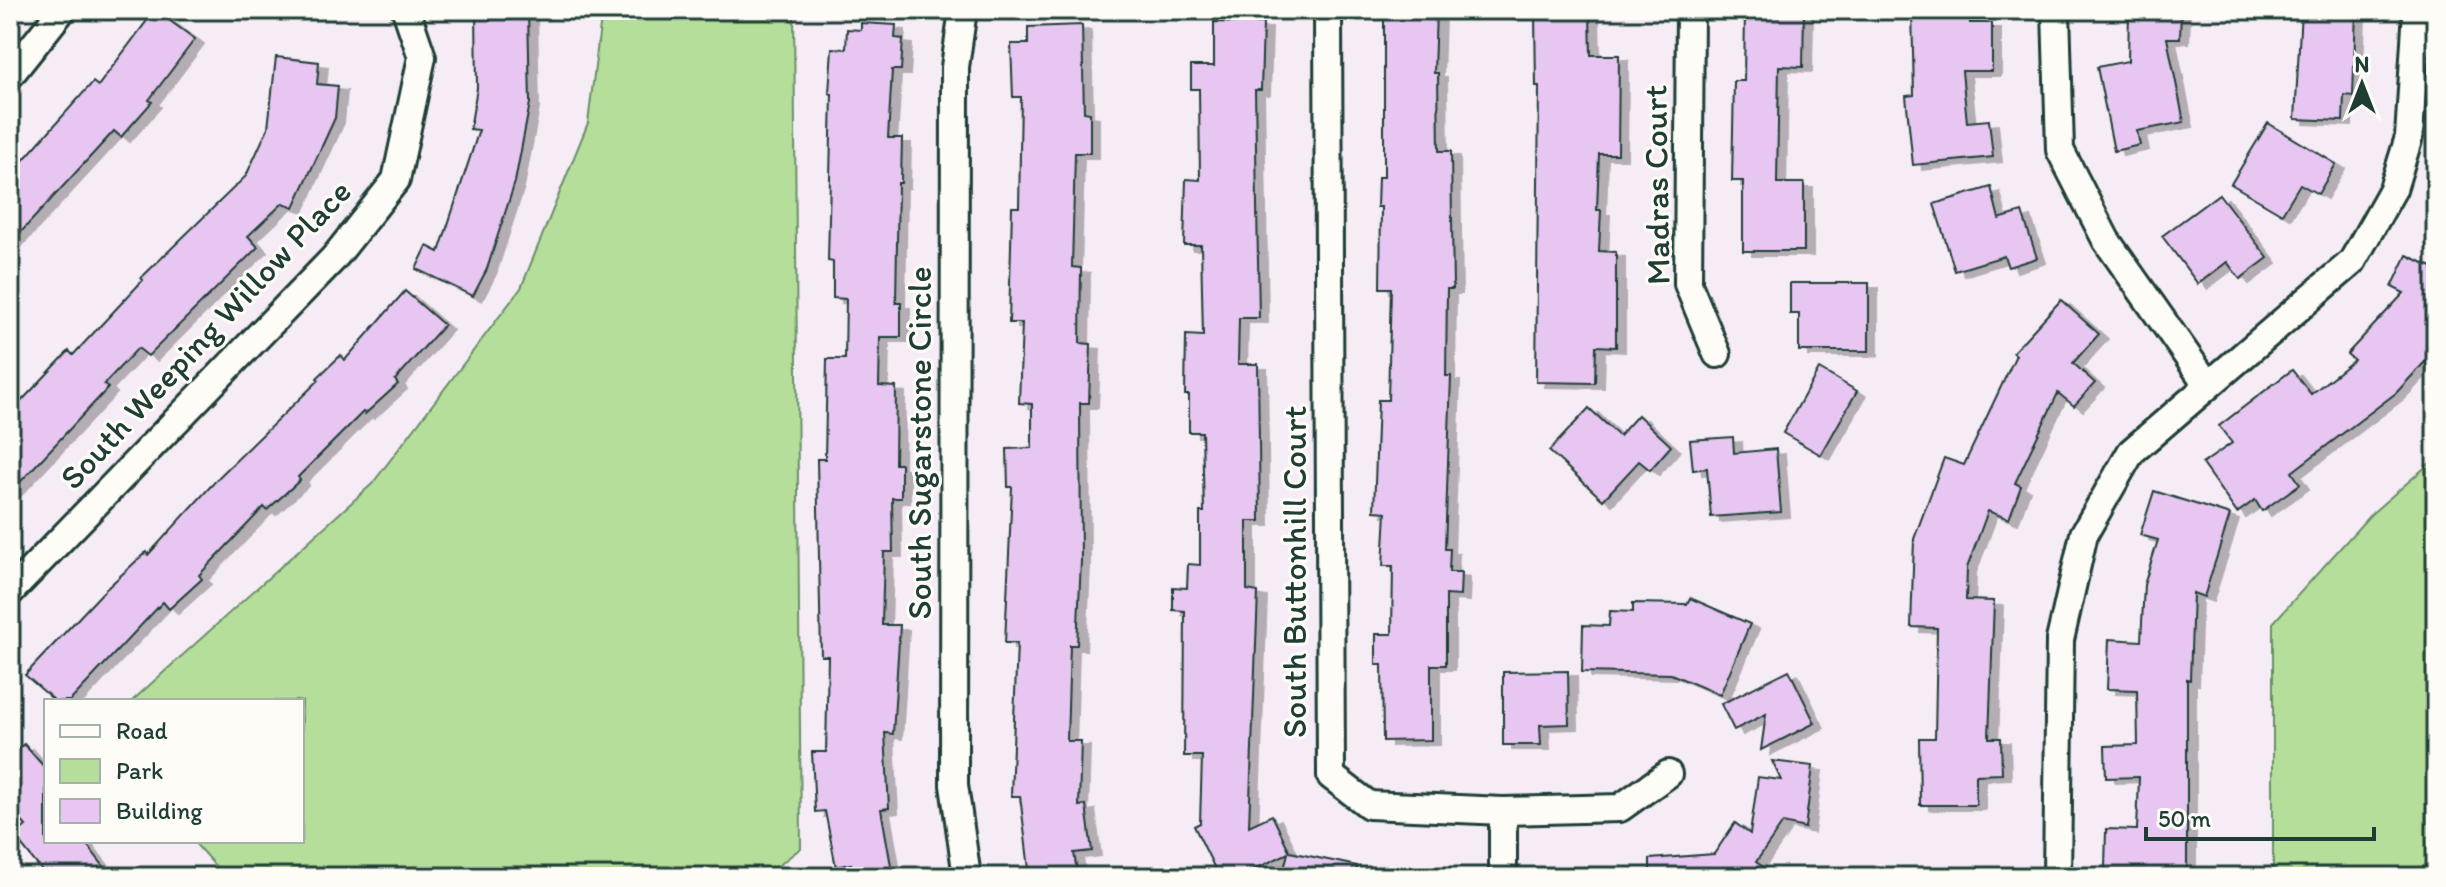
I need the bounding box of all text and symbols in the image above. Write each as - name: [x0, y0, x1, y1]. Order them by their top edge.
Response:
- north arrow: [2322, 44, 2402, 124]
- text: N: [2355, 51, 2369, 78]
- street label: Madras Court: [1634, 84, 1679, 285]
- street label: South Weeping Willow Place: [51, 171, 360, 498]
- street label: South Sugarstone Circle: [899, 266, 940, 620]
- street label: South Buttonhill Court: [1274, 406, 1315, 738]
- legend: [44, 699, 304, 843]
- text: Road: [116, 716, 168, 745]
- text: Park: [116, 756, 163, 785]
- scale bar: [2146, 791, 2374, 841]
- text: Building: [116, 796, 203, 825]
- text: 50 m: [2158, 804, 2211, 833]

